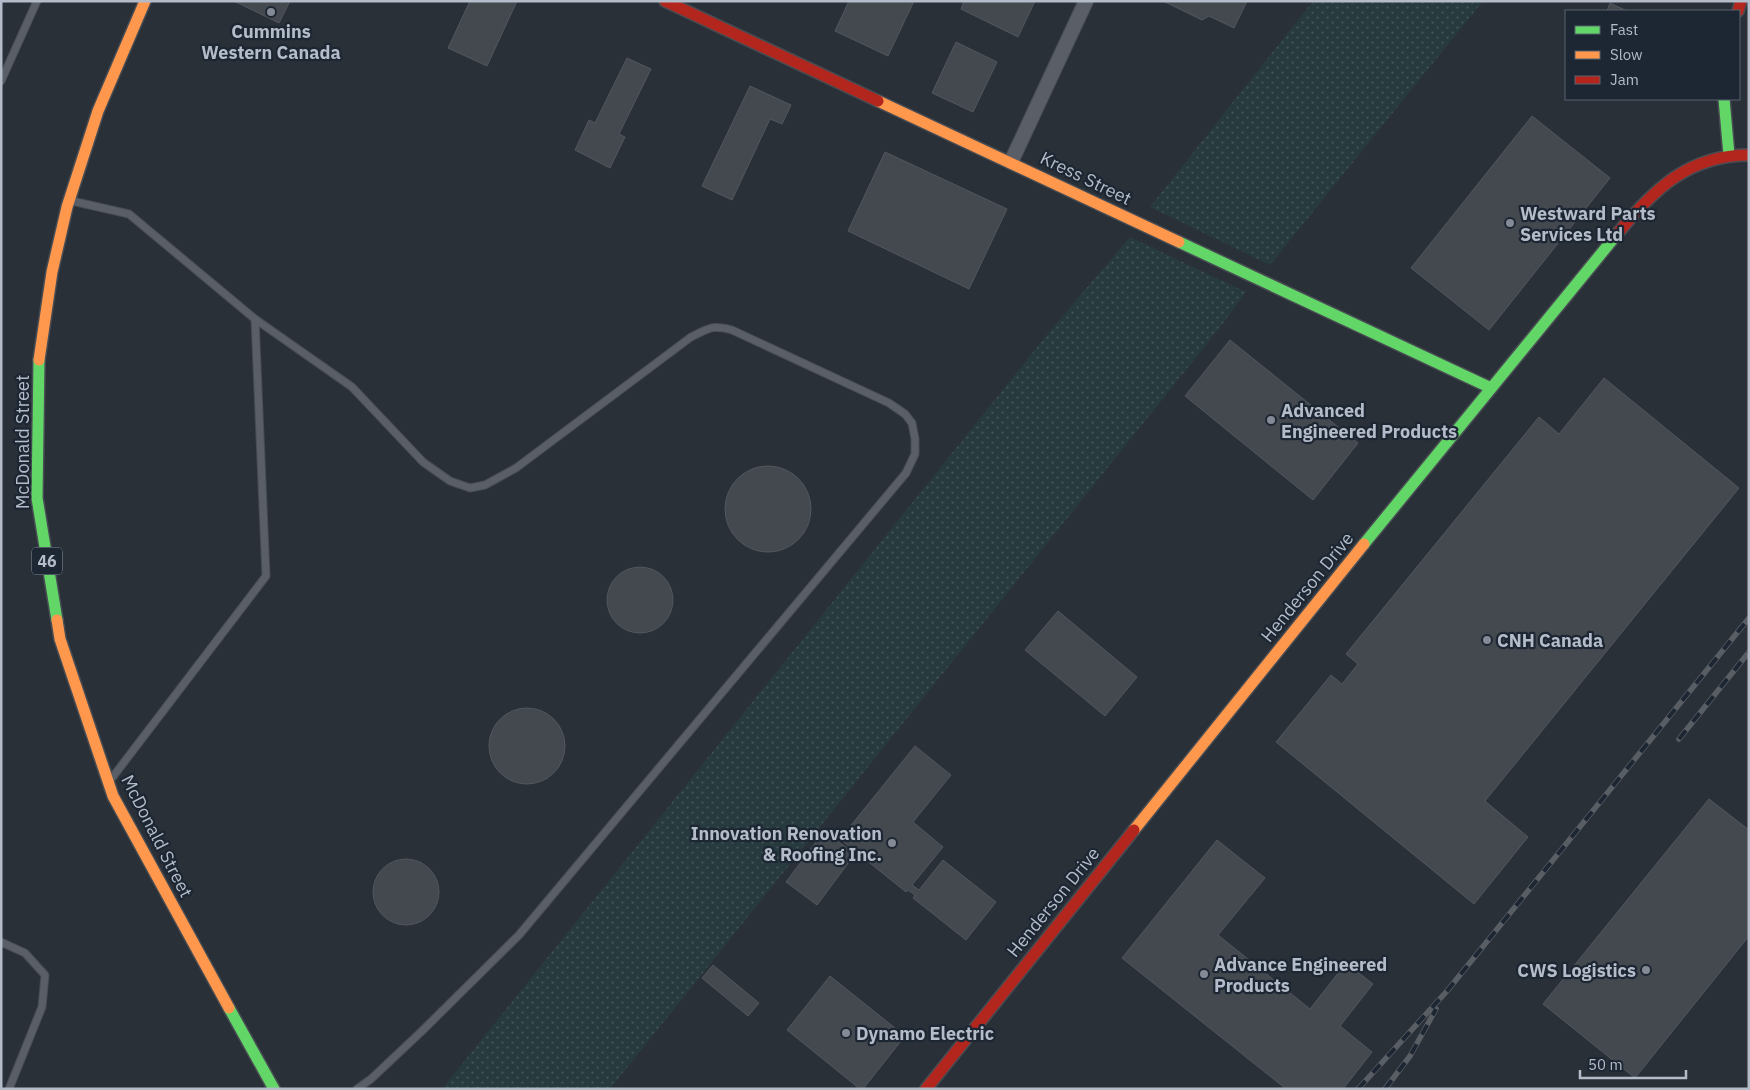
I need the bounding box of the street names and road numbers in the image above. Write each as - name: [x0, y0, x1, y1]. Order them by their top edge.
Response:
- street label: Kress Street: [1037, 146, 1135, 210]
- street label: McDonald Street: [11, 375, 34, 509]
- street label: Henderson Drive: [1256, 527, 1358, 647]
- road number: 46: [32, 548, 62, 574]
- street label: McDonald Street: [116, 771, 198, 901]
- street label: Henderson Drive: [1002, 842, 1104, 962]

